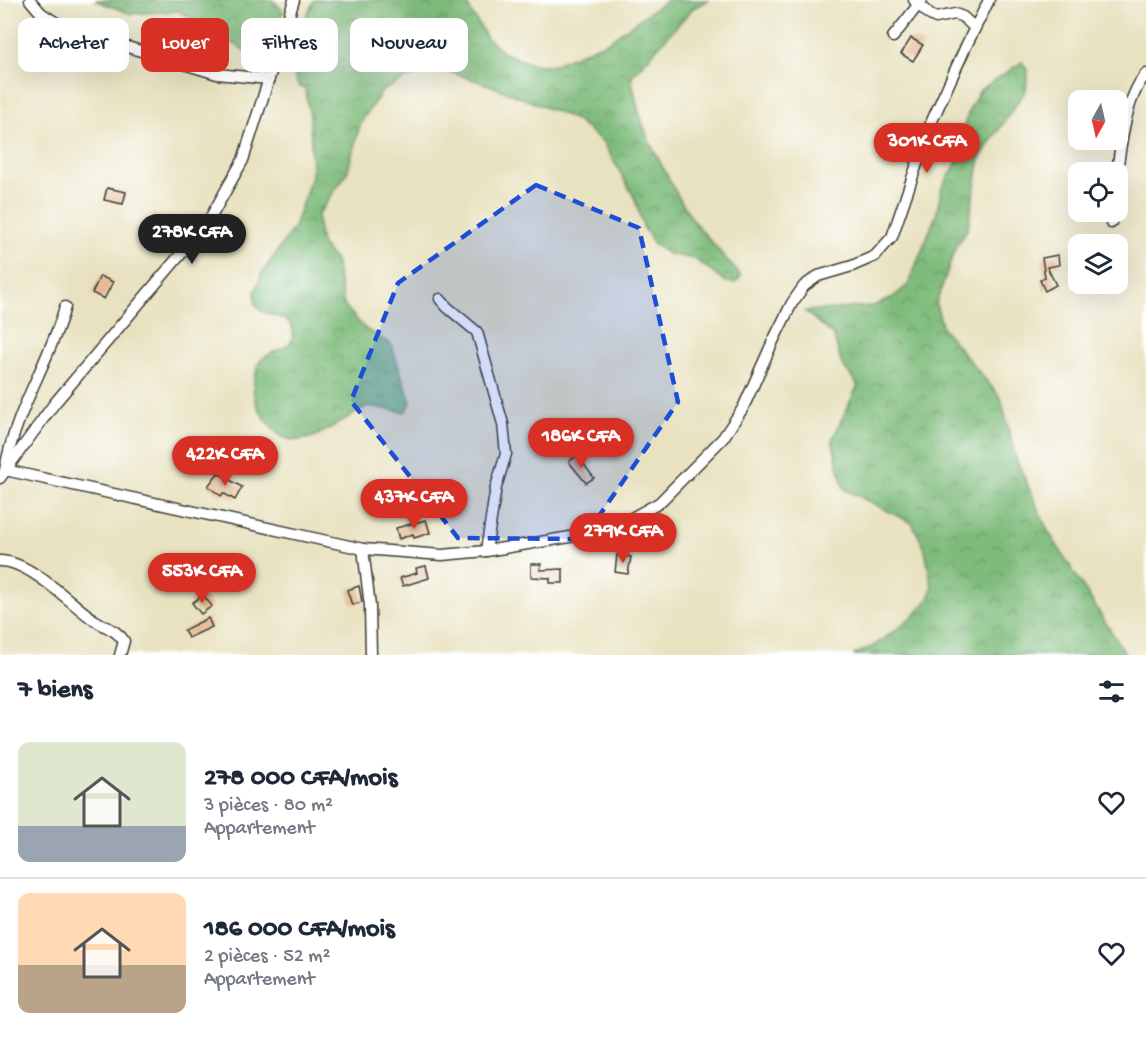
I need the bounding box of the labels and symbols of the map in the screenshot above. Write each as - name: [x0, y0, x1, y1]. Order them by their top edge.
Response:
- north arrow: [1068, 90, 1128, 150]
- pin: 301K CFA: [865, 123, 989, 174]
- pin: 278K CFA: [130, 214, 254, 265]
- pin: 186K CFA: [519, 418, 643, 469]
- pin: 422K CFA: [163, 436, 287, 487]
- pin: 437K CFA: [352, 479, 476, 530]
- pin: 279K CFA: [561, 513, 685, 564]
- pin: 553K CFA: [140, 553, 264, 604]

